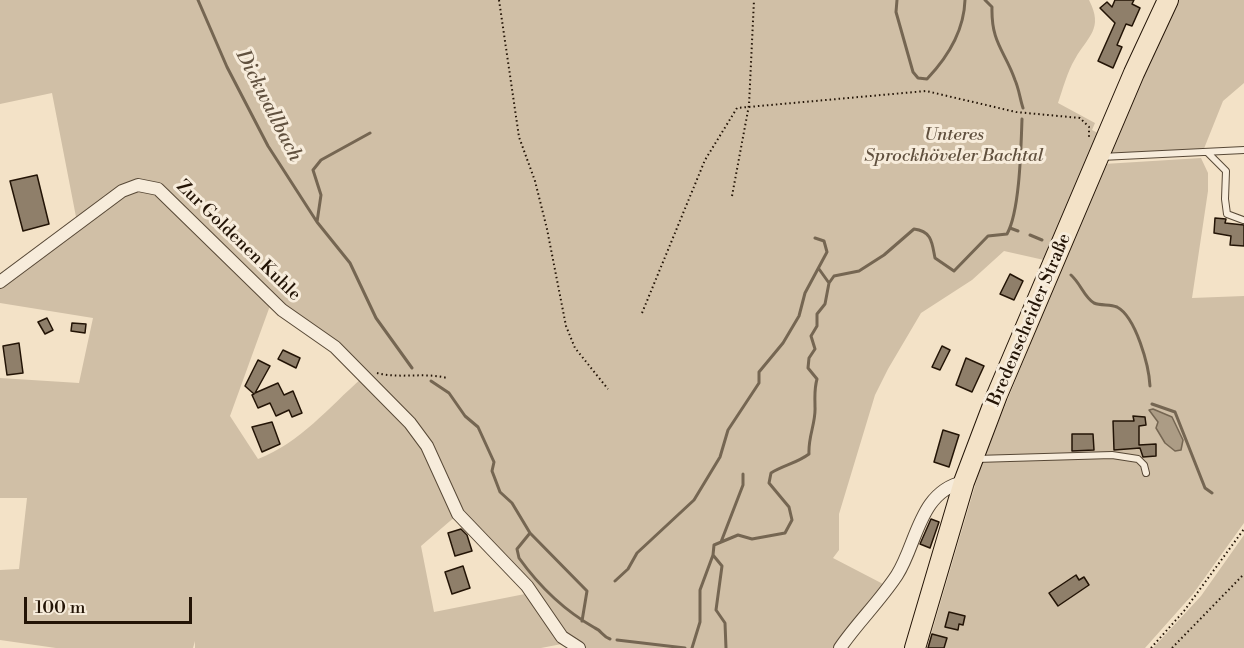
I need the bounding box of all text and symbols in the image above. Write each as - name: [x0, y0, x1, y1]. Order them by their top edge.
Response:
- water label: Dickwallbach: [230, 46, 306, 166]
- park label: Unteres Sprockhöveler Bachtal: [864, 125, 1044, 168]
- street label: Zur Goldenen Kuhle: [171, 176, 305, 306]
- street label: Bredenscheider Straße: [984, 230, 1076, 410]
- scale bar: [27, 585, 195, 623]
- text: 100 m: [35, 596, 86, 619]

